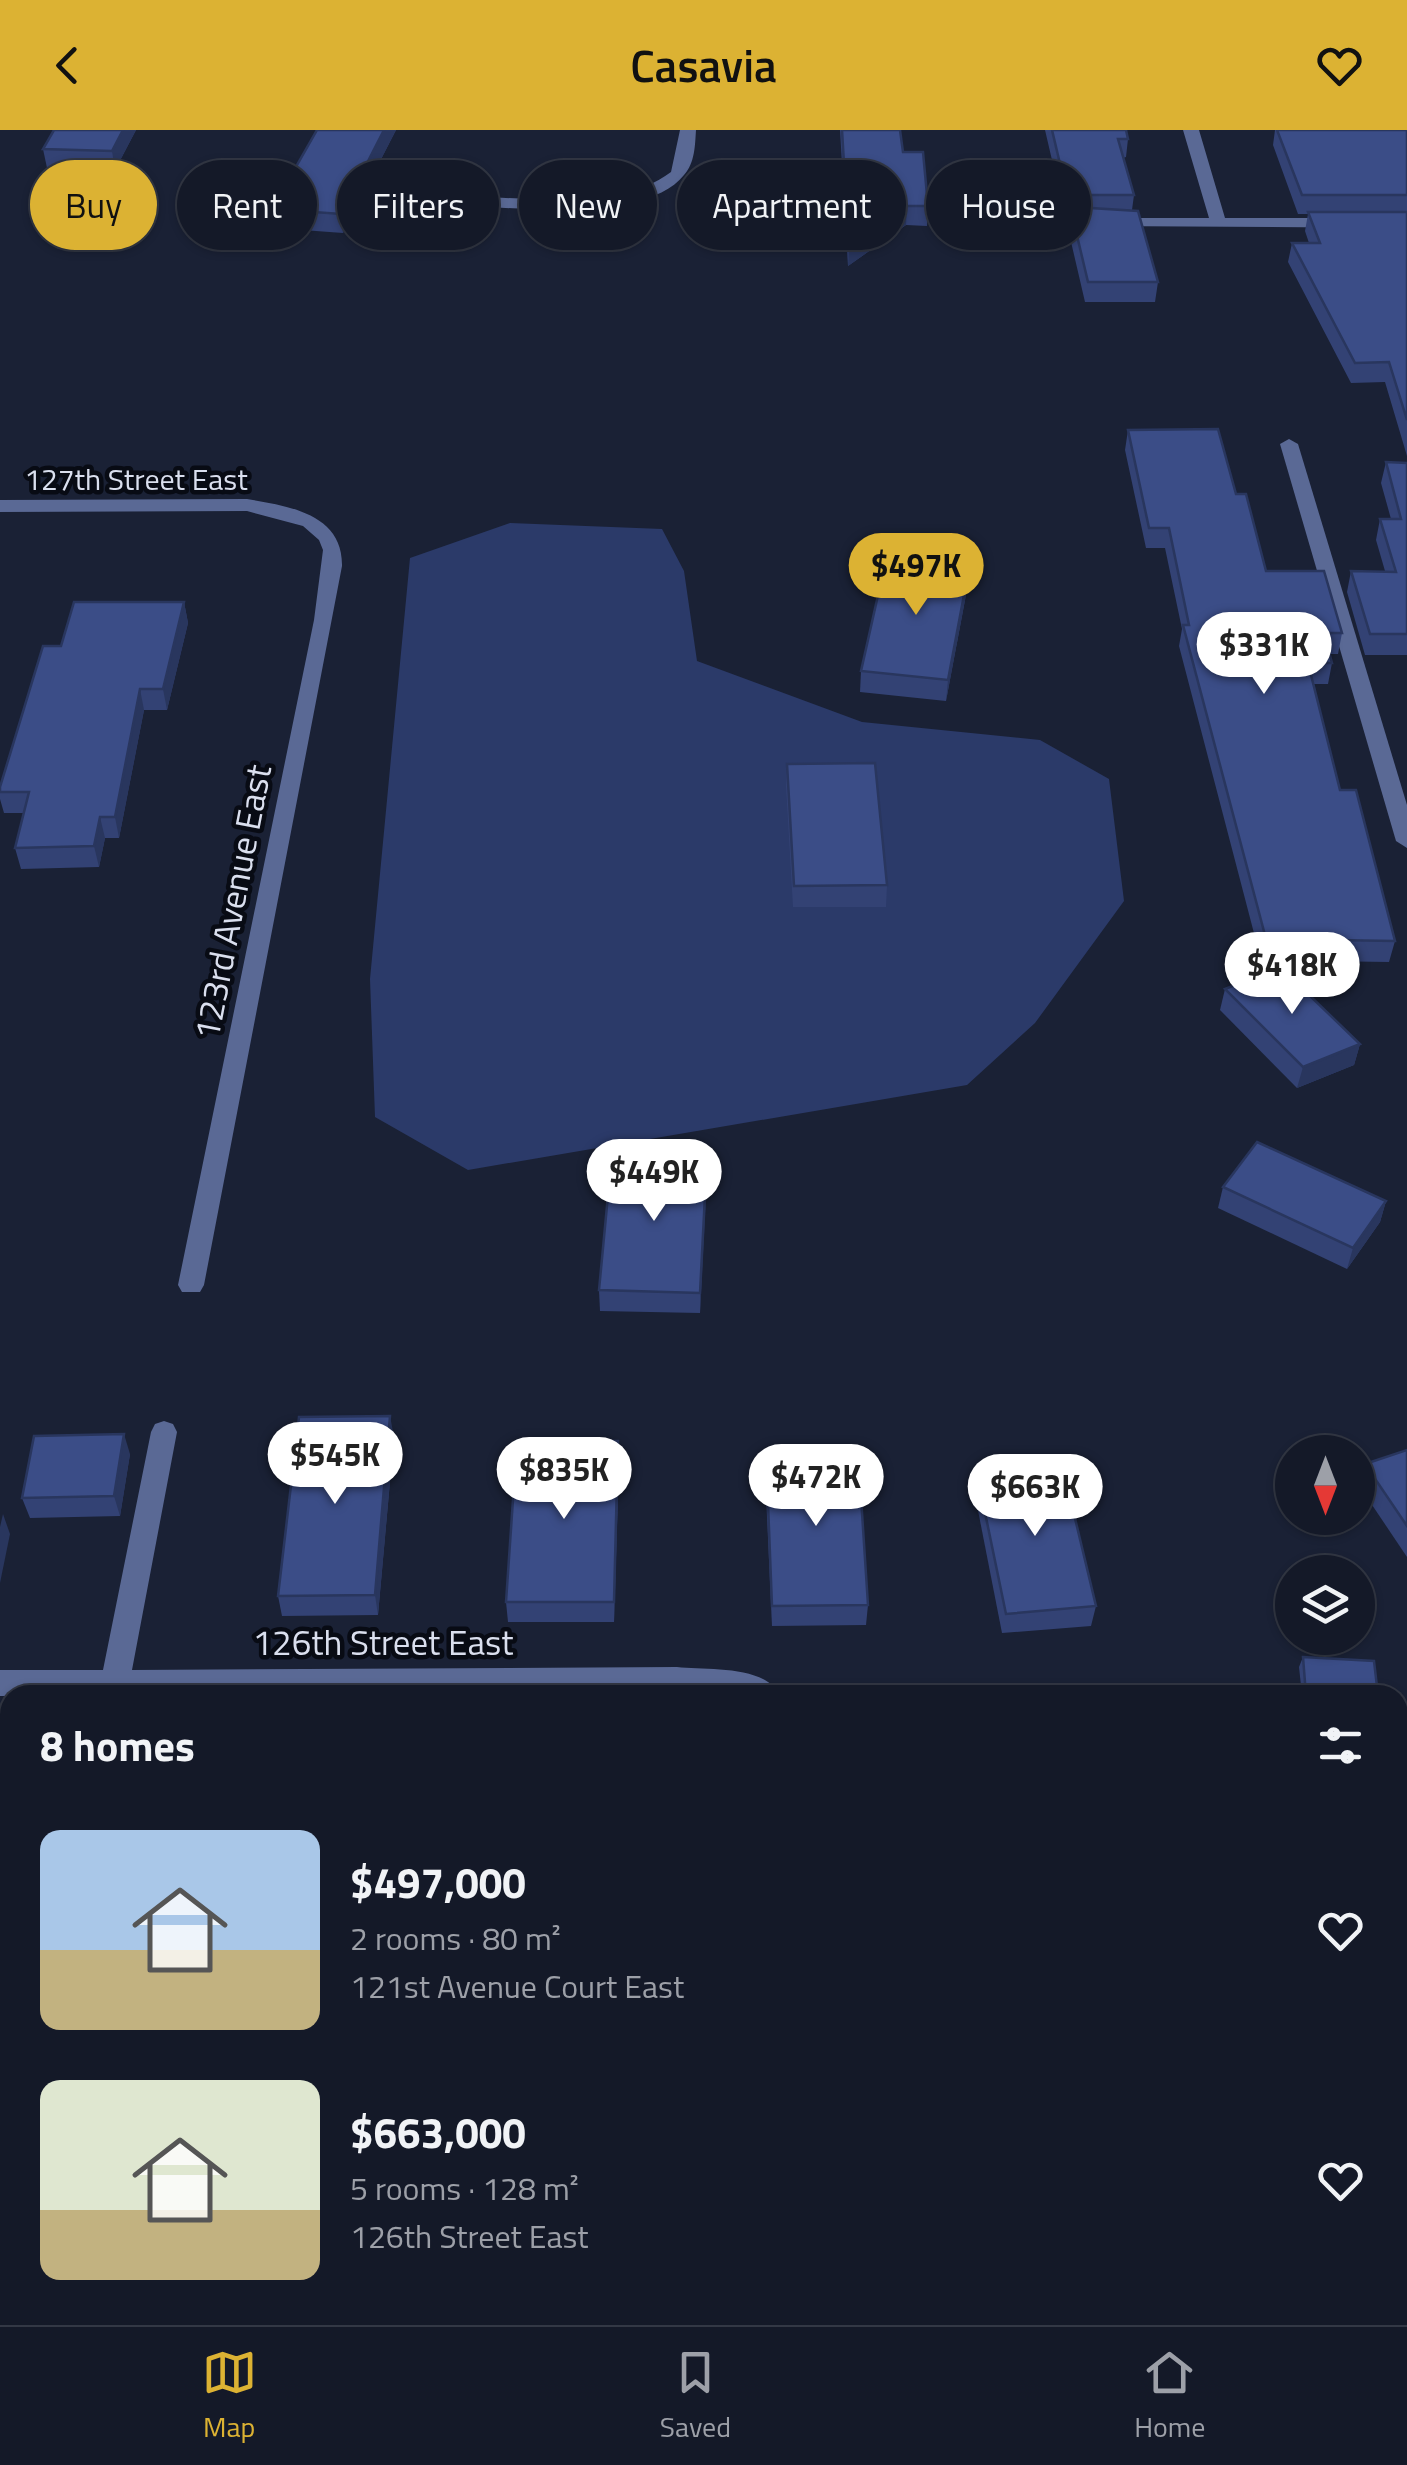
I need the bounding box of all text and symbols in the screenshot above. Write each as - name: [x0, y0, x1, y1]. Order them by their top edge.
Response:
- text: Casavia: [630, 31, 777, 99]
- icon: back: [40, 38, 95, 93]
- icon: heart: [1312, 38, 1367, 93]
- chip: Buy: [30, 160, 157, 250]
- chip: Rent: [177, 160, 317, 250]
- chip: Filters: [337, 160, 499, 250]
- chip: New: [519, 160, 657, 250]
- chip: Apartment: [677, 160, 906, 250]
- chip: House: [926, 160, 1091, 250]
- street label: 127th Street East: [24, 456, 248, 502]
- pin: $497K: [846, 533, 986, 618]
- text: $497K: [871, 541, 961, 589]
- pin: $331K: [1194, 612, 1334, 697]
- text: $331K: [1219, 620, 1309, 668]
- street label: 123rd Avenue East: [179, 760, 285, 1044]
- pin: $418K: [1222, 932, 1362, 1017]
- text: $418K: [1247, 940, 1337, 988]
- pin: $449K: [584, 1139, 724, 1224]
- text: $449K: [609, 1147, 699, 1195]
- pin: $545K: [265, 1422, 405, 1507]
- text: $545K: [290, 1430, 380, 1478]
- north arrow: [1275, 1435, 1375, 1535]
- map controls: [1275, 1435, 1375, 1655]
- pin: $835K: [494, 1437, 634, 1522]
- pin: $472K: [746, 1444, 886, 1529]
- text: $835K: [519, 1445, 609, 1493]
- text: $472K: [771, 1452, 861, 1500]
- pin: $663K: [965, 1454, 1105, 1539]
- text: $663K: [990, 1462, 1080, 1510]
- button: layers: [1275, 1555, 1375, 1655]
- street label: 126th Street East: [253, 1615, 513, 1669]
- text: 8 homes: [40, 1713, 195, 1777]
- icon: filters: [1313, 1718, 1368, 1773]
- text: $497,000: [350, 1850, 526, 1914]
- icon: home: [120, 1870, 240, 1990]
- icon: heart: [1313, 1903, 1368, 1958]
- text: 2 rooms · 80 m²: [350, 1914, 561, 1962]
- text: 121st Avenue Court East: [350, 1962, 684, 2010]
- text: $663,000: [350, 2100, 526, 2164]
- icon: home: [120, 2120, 240, 2240]
- icon: heart: [1313, 2153, 1368, 2208]
- text: 5 rooms · 128 m²: [350, 2164, 579, 2212]
- text: 126th Street East: [350, 2212, 589, 2260]
- tab: Map: [202, 2345, 257, 2448]
- tab: Saved: [660, 2345, 731, 2448]
- tab: Home: [1134, 2345, 1205, 2448]

